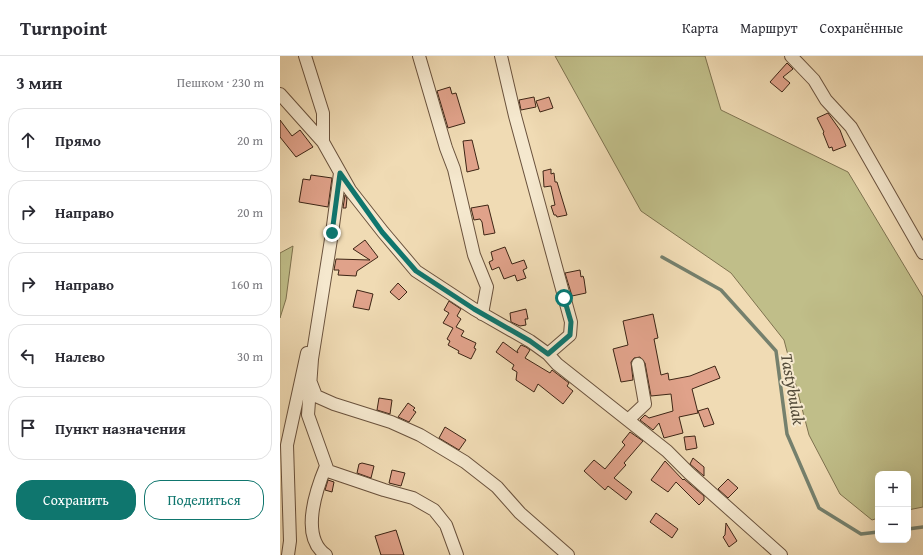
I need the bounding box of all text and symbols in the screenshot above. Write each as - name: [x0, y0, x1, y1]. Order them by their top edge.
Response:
- text: Turnpoint: [20, 14, 107, 42]
- text: Карта: [682, 18, 718, 38]
- text: Маршрут: [740, 18, 798, 38]
- text: Сохранённые: [820, 18, 903, 38]
- text: 3 мин: [16, 70, 62, 95]
- text: Пешком · 230 m: [177, 73, 264, 92]
- icon: ahead: [17, 129, 39, 151]
- text: Прямо: [55, 130, 101, 151]
- text: 20 m: [237, 131, 263, 150]
- icon: right: [17, 201, 39, 223]
- text: Направо: [55, 202, 114, 223]
- text: 20 m: [237, 203, 263, 222]
- route end: [323, 224, 341, 242]
- icon: right: [17, 273, 39, 295]
- text: Направо: [55, 274, 114, 295]
- text: 160 m: [231, 275, 263, 294]
- route start: [555, 289, 573, 307]
- icon: left: [17, 345, 39, 367]
- text: Налево: [55, 346, 105, 367]
- text: 30 m: [237, 347, 263, 366]
- water label: Tastybulak: [775, 351, 812, 427]
- icon: arrive: [17, 417, 39, 439]
- text: Пункт назначения: [55, 418, 186, 439]
- map controls: [875, 471, 911, 543]
- button: +: [875, 471, 911, 507]
- button: Сохранить: [16, 480, 136, 520]
- button: Поделиться: [144, 480, 264, 520]
- button: −: [875, 507, 911, 543]

